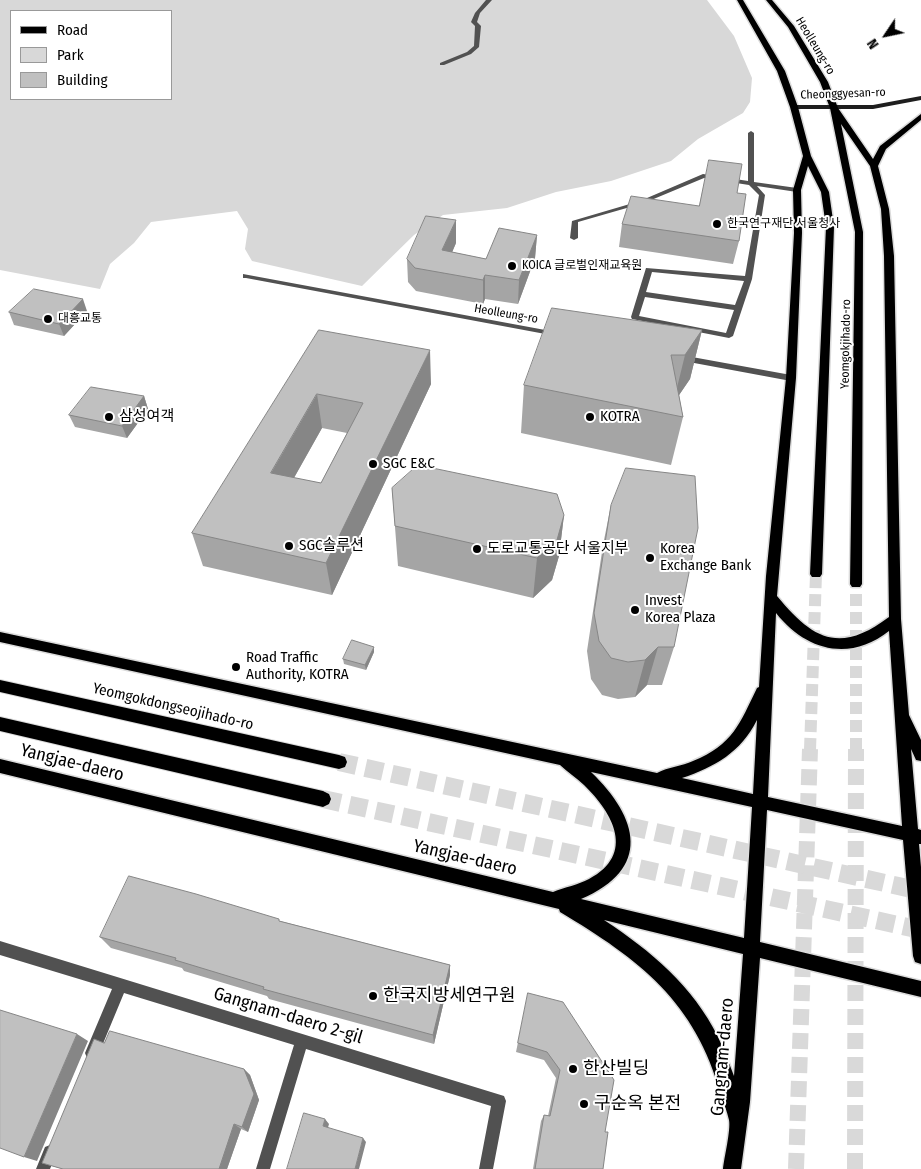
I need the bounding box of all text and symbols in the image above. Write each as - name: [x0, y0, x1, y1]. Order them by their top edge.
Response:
- legend: [10, 10, 172, 100]
- north arrow: [861, 10, 911, 60]
- street label: Heolleung-ro: [792, 15, 838, 77]
- text: Road: [57, 21, 88, 39]
- text: N: [864, 35, 883, 52]
- text: Park: [57, 46, 84, 64]
- text: Building: [57, 71, 108, 89]
- street label: Cheonggyesan-ro: [800, 85, 886, 103]
- place label: 한국연구재단 서울청사: [727, 217, 840, 231]
- marker: 한국연구재단 서울청사: [711, 218, 723, 230]
- place label: KOICA 글로벌인재교육원: [522, 259, 642, 273]
- marker: KOICA 글로벌인재교육원: [506, 260, 518, 272]
- street label: Yeomgokjihado-ro: [838, 299, 854, 389]
- street label: Heolleung-ro: [473, 301, 539, 327]
- place label: 대흥교통: [58, 312, 102, 326]
- marker: 대흥교통: [42, 313, 54, 325]
- place label: 삼성여객: [119, 408, 174, 426]
- place label: KOTRA: [600, 408, 640, 426]
- marker: 삼성여객: [103, 411, 115, 423]
- marker: KOTRA: [584, 411, 596, 423]
- place label: SGC E&C: [383, 455, 435, 473]
- marker: SGC E&C: [367, 458, 379, 470]
- place label: SGC솔루션: [299, 537, 364, 555]
- marker: SGC솔루션: [283, 540, 295, 552]
- place label: 도로교통공단 서울지부: [487, 540, 629, 558]
- place label: Korea Exchange Bank: [660, 540, 751, 575]
- marker: 도로교통공단 서울지부: [471, 543, 483, 555]
- marker: Korea Exchange Bank: [644, 552, 656, 564]
- place label: Invest Korea Plaza: [645, 592, 716, 627]
- marker: Invest Korea Plaza: [629, 604, 641, 616]
- place label: Road Traffic Authority, KOTRA: [246, 649, 349, 684]
- marker: Road Traffic Authority, KOTRA: [230, 661, 242, 673]
- street label: Yeomgokdongseojihado-ro: [91, 680, 255, 734]
- street label: Yangjae-daero: [18, 740, 126, 786]
- street label: Yangjae-daero: [411, 836, 519, 880]
- street label: Gangnam-daero 2-gil: [211, 983, 365, 1049]
- place label: 한국지방세연구원: [383, 985, 515, 1007]
- marker: 한국지방세연구원: [367, 990, 379, 1002]
- street label: Gangnam-daero: [707, 997, 739, 1117]
- place label: 한산빌딩: [583, 1058, 649, 1080]
- marker: 한산빌딩: [567, 1063, 579, 1075]
- place label: 구순옥 본전: [594, 1093, 681, 1115]
- marker: 구순옥 본전: [578, 1098, 590, 1110]

